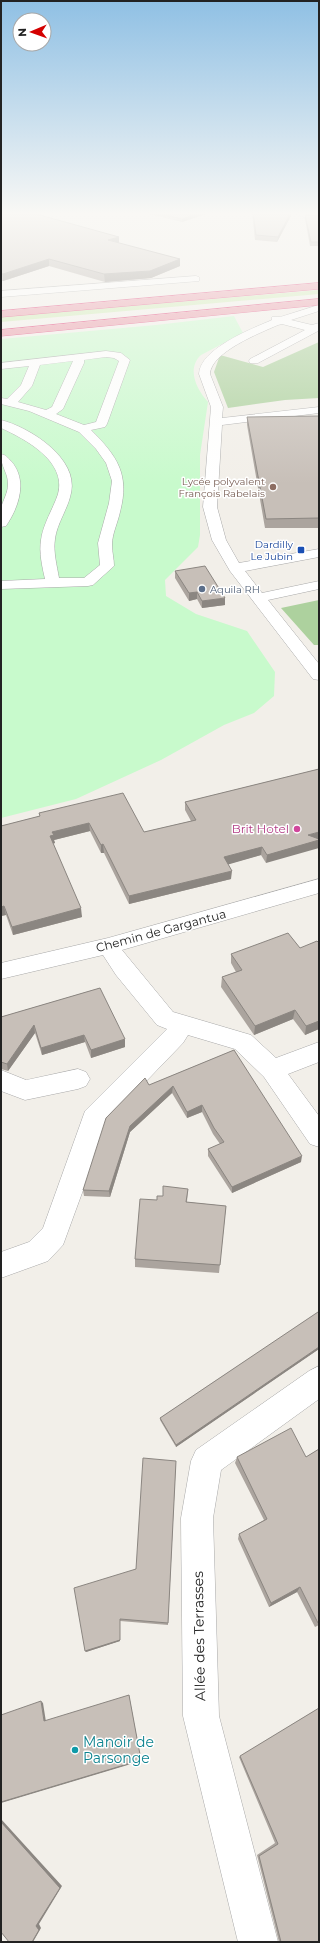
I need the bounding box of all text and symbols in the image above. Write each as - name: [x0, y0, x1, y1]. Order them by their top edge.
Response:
- north arrow: [12, 12, 52, 52]
- text: N: [15, 28, 29, 37]
- place label: Lycée polyvalent François Rabelais: [178, 475, 265, 500]
- marker: Lycée polyvalent François Rabelais: [268, 482, 278, 492]
- place label: Dardilly Le Jubin: [251, 538, 294, 563]
- marker: Dardilly Le Jubin: [296, 545, 306, 555]
- place label: Aquila RH: [210, 583, 260, 596]
- marker: Aquila RH: [197, 584, 207, 594]
- place label: Brit Hotel: [232, 821, 289, 836]
- marker: Brit Hotel: [292, 824, 302, 834]
- street label: Chemin de Gargantua: [94, 906, 228, 955]
- street label: Allée des Terrasses: [189, 1571, 209, 1701]
- place label: Manoir de Parsonge: [83, 1733, 154, 1767]
- marker: Manoir de Parsonge: [70, 1745, 80, 1755]

